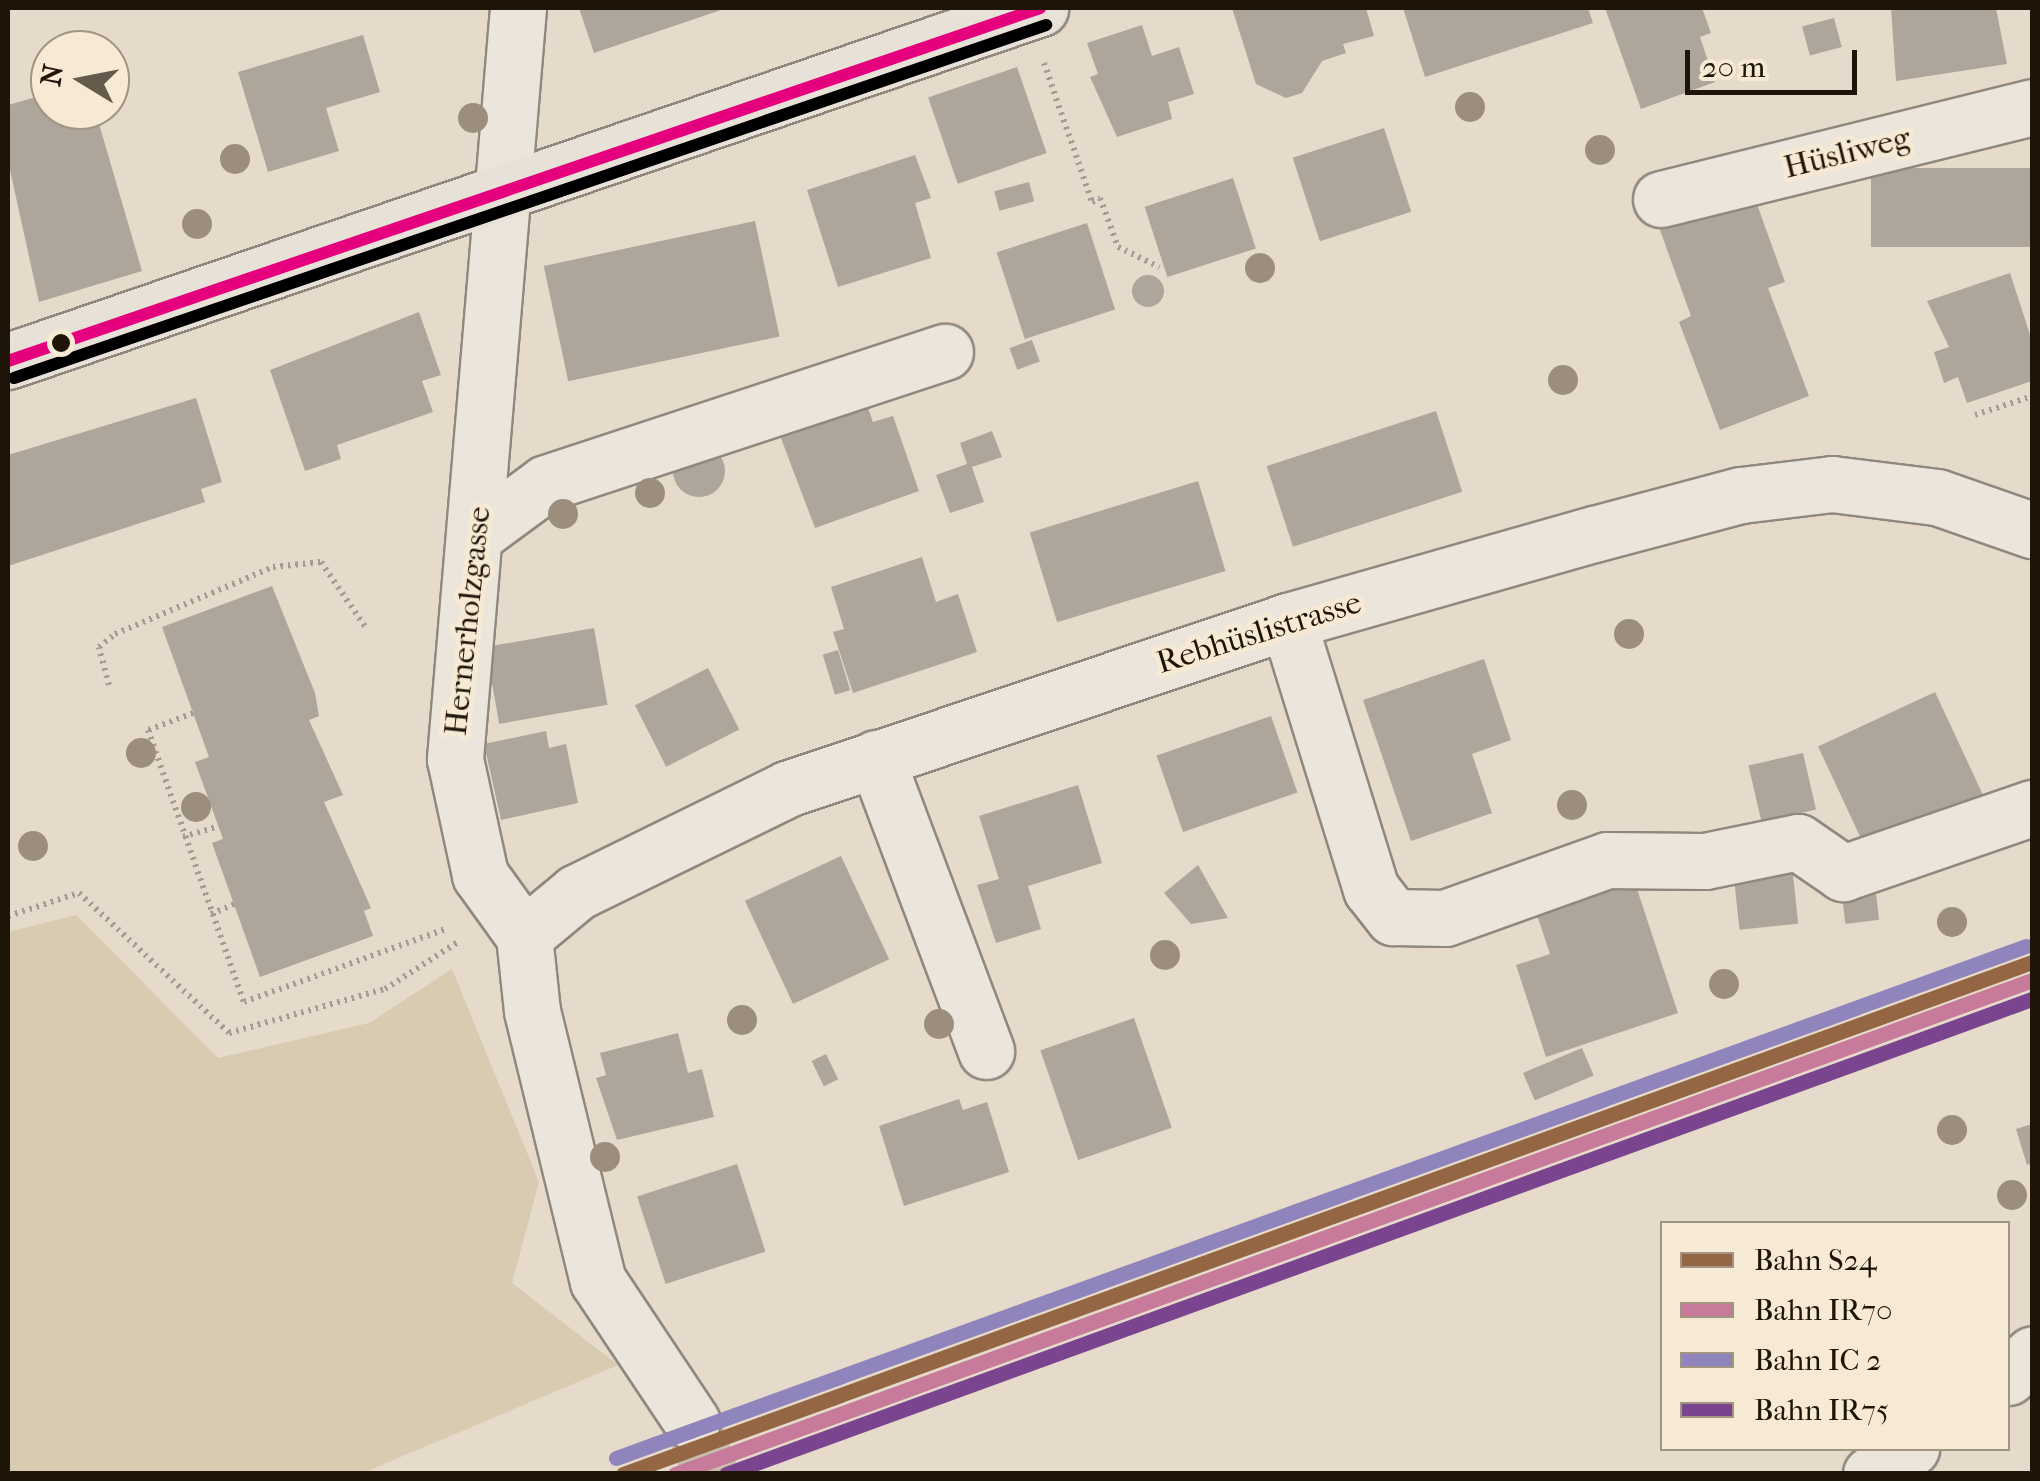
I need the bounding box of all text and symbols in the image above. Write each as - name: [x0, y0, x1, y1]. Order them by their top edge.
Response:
- north arrow: [30, 30, 130, 130]
- scale bar: [1690, 30, 1862, 92]
- text: 20 m: [1702, 50, 1765, 85]
- text: N: [34, 62, 70, 88]
- street label: Hüsliweg: [1780, 119, 1914, 187]
- unlabelled marker: [51, 333, 71, 353]
- street label: Hernerholzgasse: [437, 505, 499, 737]
- street label: Rebhüslistrasse: [1152, 584, 1366, 682]
- legend: [1660, 1221, 2010, 1451]
- text: Bahn S24: [1754, 1243, 1877, 1278]
- text: Bahn IR70: [1754, 1293, 1892, 1328]
- text: Bahn IC 2: [1754, 1343, 1882, 1378]
- text: Bahn IR75: [1754, 1393, 1889, 1428]

